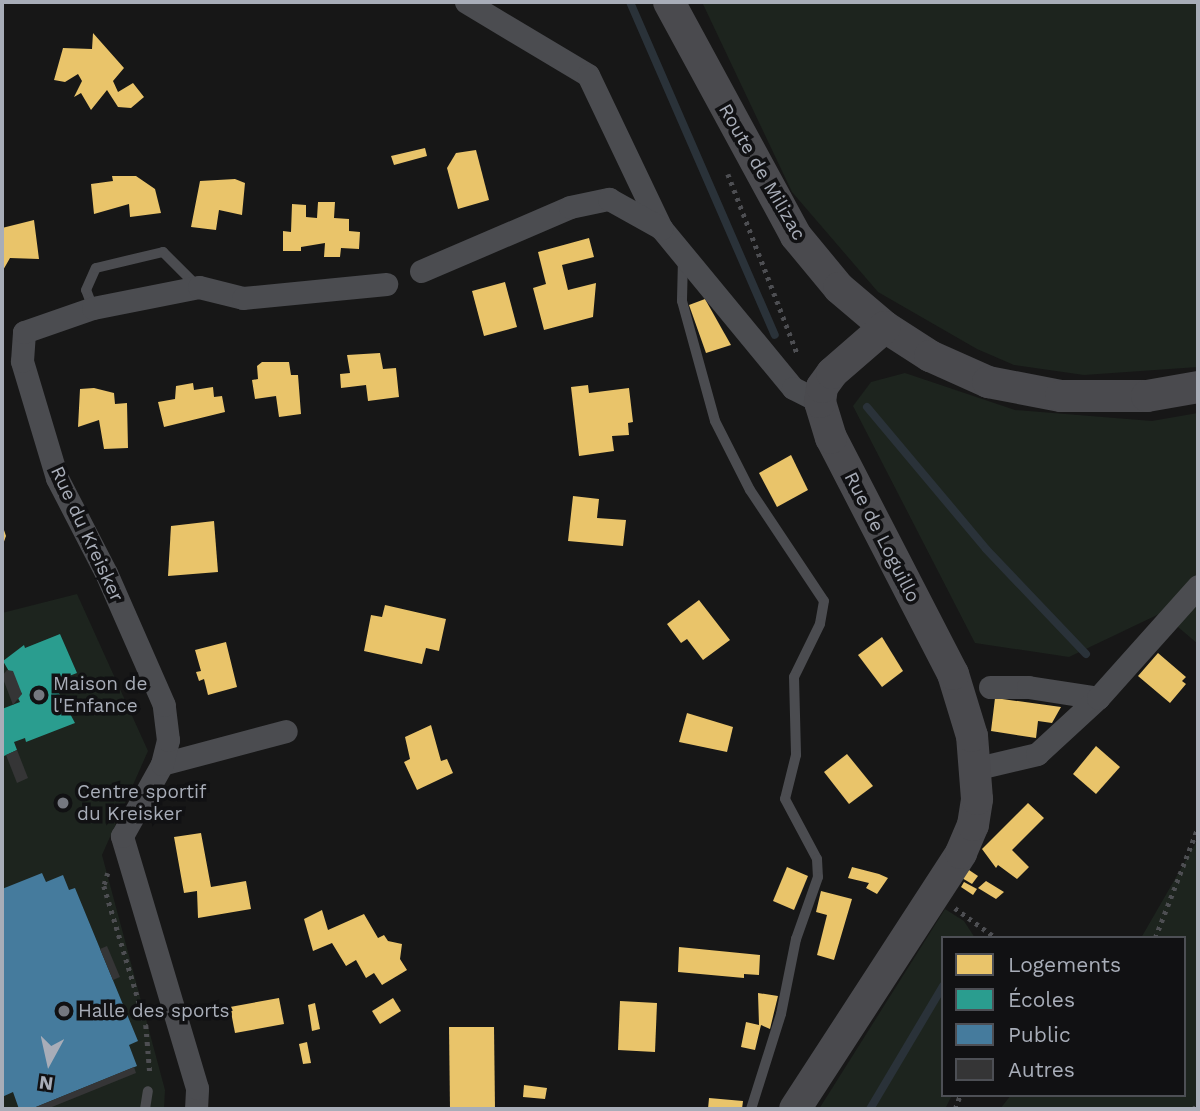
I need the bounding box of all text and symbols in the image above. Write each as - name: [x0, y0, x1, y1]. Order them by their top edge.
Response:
- street label: Route de Milizac: [714, 100, 810, 244]
- street label: Rue du Kreisker: [46, 463, 128, 605]
- street label: Rue de Loguillo: [839, 468, 925, 606]
- place label: Maison de l'Enfance: [53, 673, 147, 717]
- marker: Maison de l'Enfance: [31, 687, 47, 703]
- place label: Centre sportif du Kreisker: [77, 781, 206, 825]
- marker: Centre sportif du Kreisker: [55, 795, 71, 811]
- legend: [941, 936, 1186, 1097]
- text: Logements: [1008, 952, 1121, 977]
- text: Écoles: [1008, 987, 1075, 1012]
- place label: Halle des sports: [78, 1000, 230, 1022]
- marker: Halle des sports: [56, 1003, 72, 1019]
- text: Public: [1008, 1022, 1071, 1047]
- north arrow: [14, 1027, 84, 1097]
- text: Autres: [1008, 1057, 1075, 1082]
- text: N: [37, 1071, 55, 1096]

